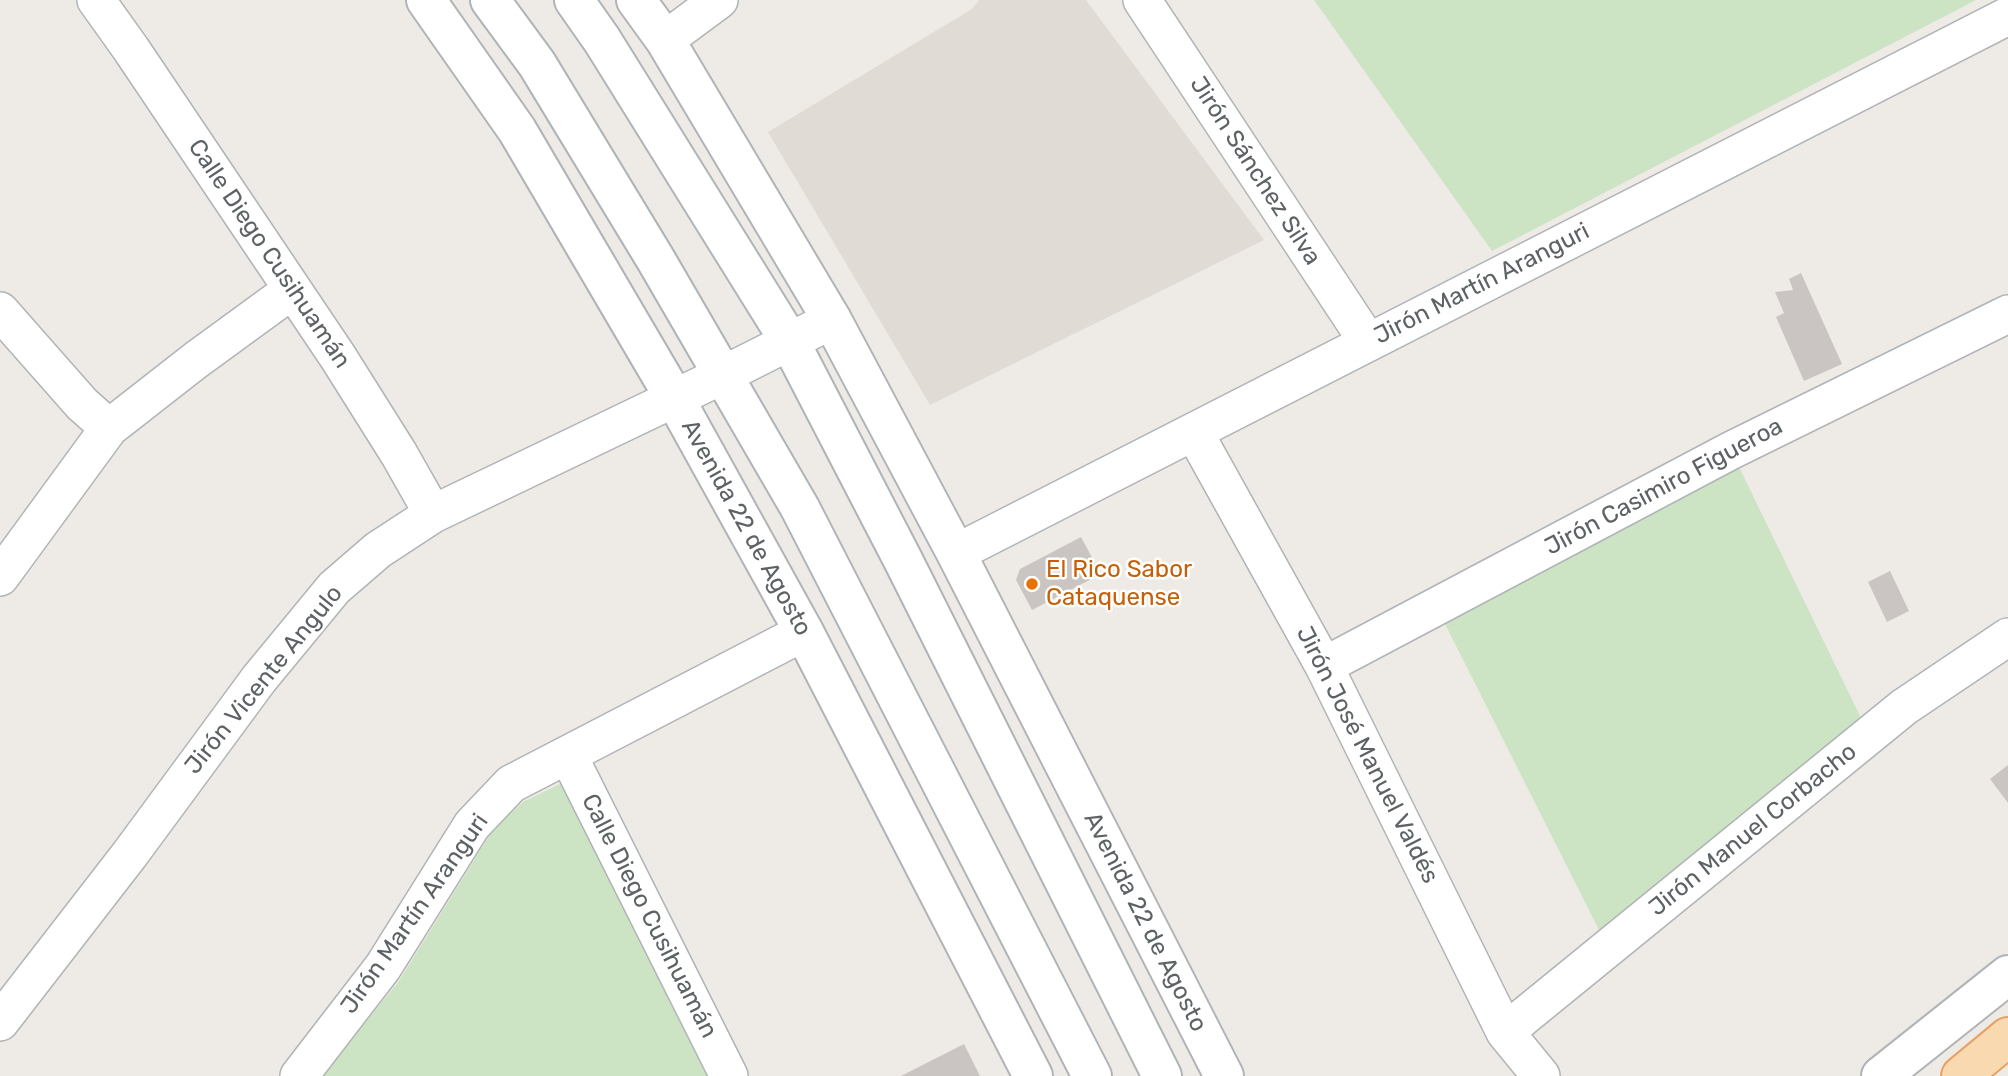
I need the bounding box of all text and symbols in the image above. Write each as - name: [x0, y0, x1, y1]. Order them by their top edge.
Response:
- street label: Jirón Sánchez Silva: [1183, 71, 1327, 271]
- street label: Calle Diego Cusihuamán: [182, 134, 356, 374]
- street label: Jirón Martín Aranguri: [1370, 217, 1594, 351]
- street label: Jirón Casimiro Figueroa: [1540, 412, 1788, 562]
- street label: Avenida 22 de Agosto: [675, 415, 817, 641]
- place label: El Rico Sabor Cataquense: [1046, 556, 1192, 612]
- marker: El Rico Sabor Cataquense: [1024, 576, 1040, 592]
- street label: Jirón Vicente Angulo: [179, 580, 349, 780]
- street label: Jirón José Manuel Valdés: [1290, 622, 1444, 888]
- street label: Jirón Manuel Corbacho: [1643, 737, 1863, 923]
- street label: Calle Diego Cusihuamán: [575, 789, 723, 1043]
- street label: Avenida 22 de Agosto: [1077, 807, 1213, 1037]
- street label: Jirón Martín Aranguri: [335, 808, 495, 1020]

